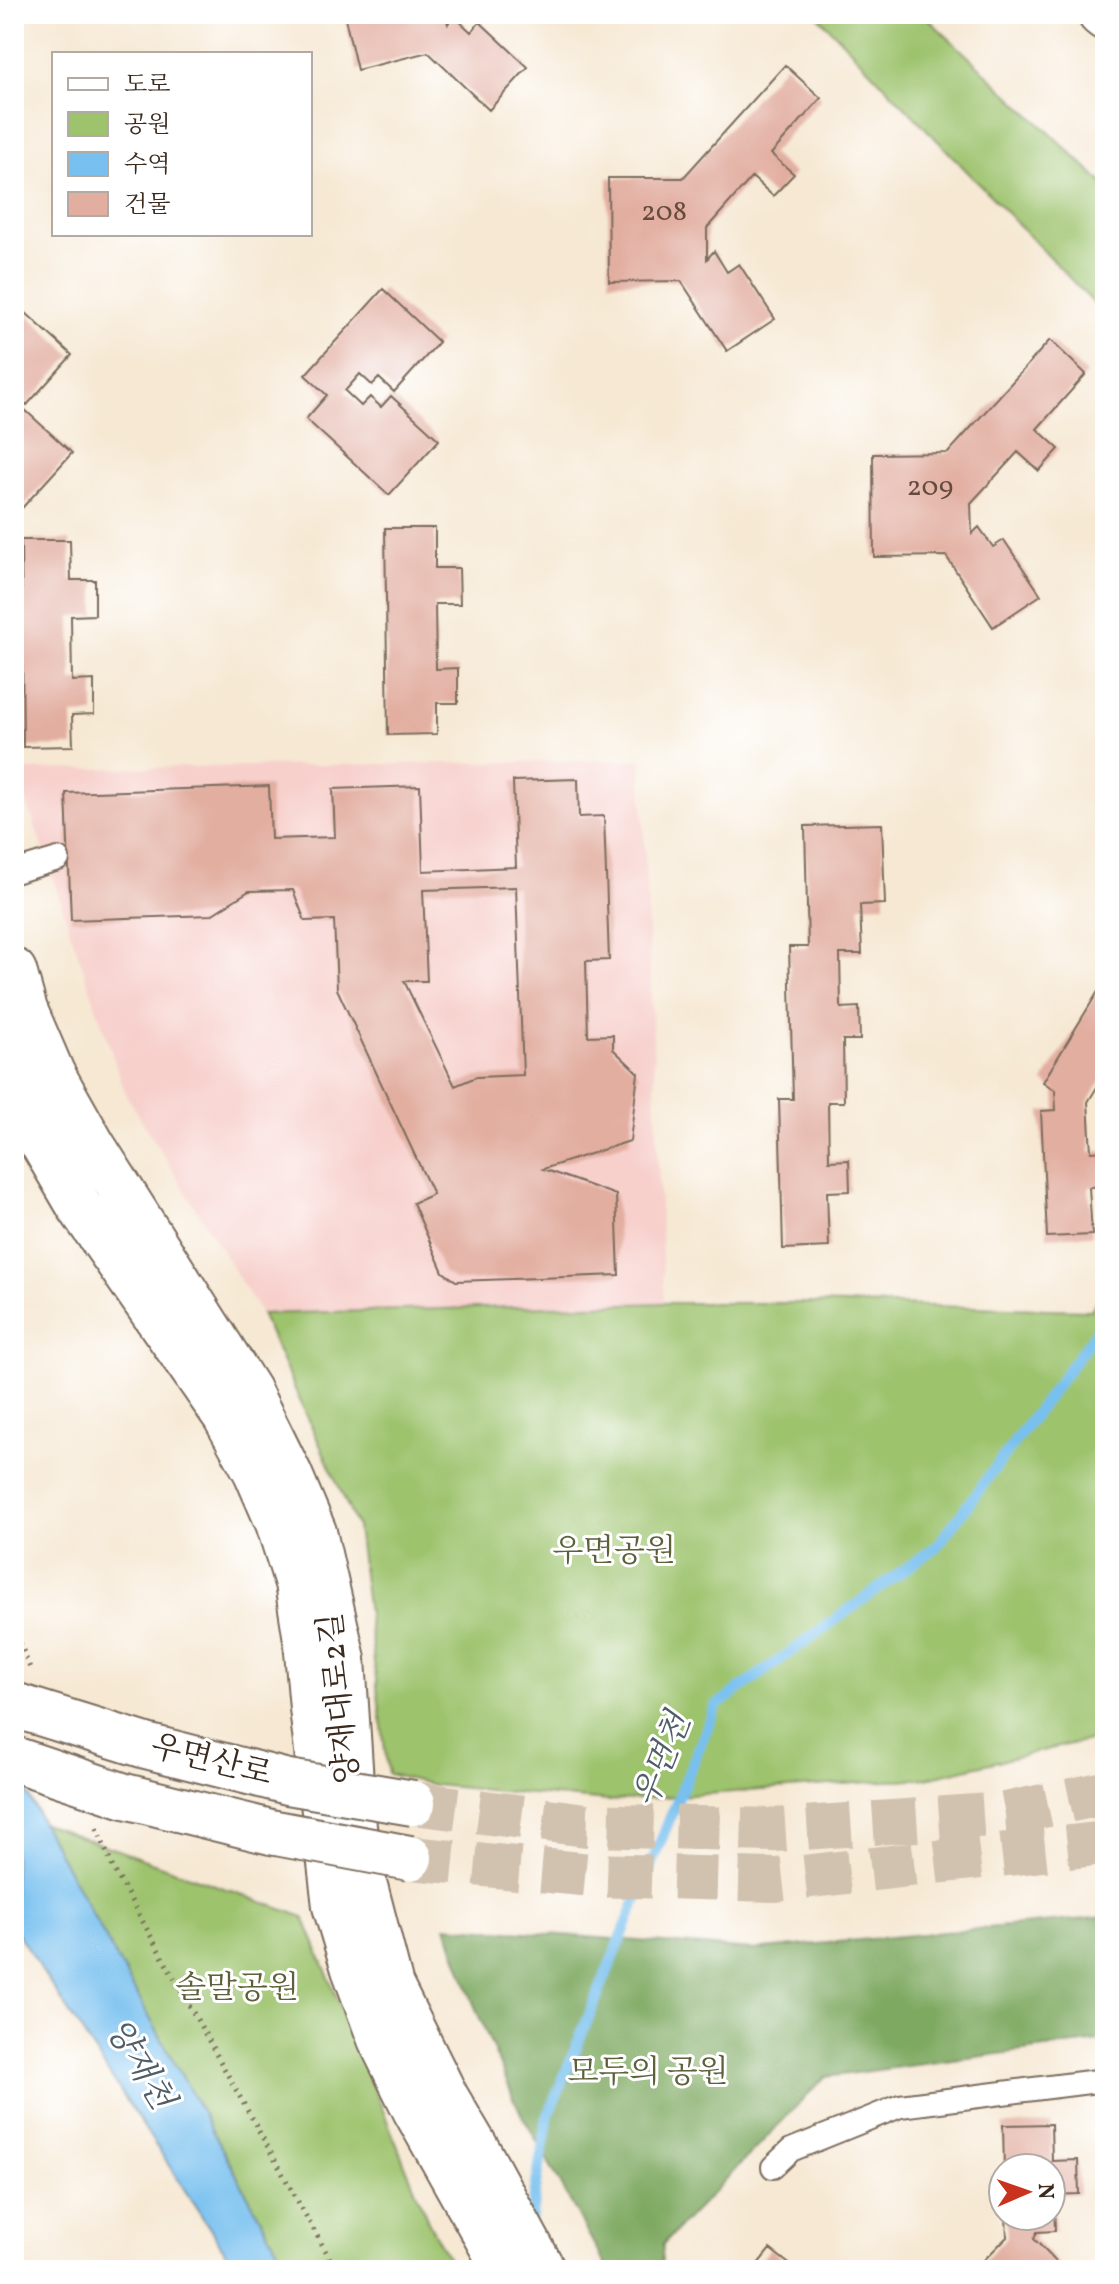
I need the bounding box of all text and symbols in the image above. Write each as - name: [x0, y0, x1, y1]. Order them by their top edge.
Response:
- legend: [52, 52, 312, 236]
- text: 도로: [124, 69, 170, 103]
- text: 공원: [124, 109, 170, 143]
- text: 수역: [124, 149, 170, 183]
- text: 건물: [124, 189, 170, 223]
- house number: 208: [641, 193, 687, 232]
- house number: 209: [907, 468, 953, 507]
- park label: 우면공원: [552, 1531, 676, 1575]
- street label: 양재대로2길: [310, 1610, 372, 1786]
- water label: 우면천: [624, 1705, 705, 1815]
- street label: 우면산로: [146, 1726, 276, 1798]
- park label: 솔말공원: [175, 1968, 299, 2012]
- water label: 양재천: [92, 2011, 185, 2121]
- park label: 모두의 공원: [568, 2052, 728, 2096]
- north arrow: [987, 2152, 1067, 2232]
- text: N: [1029, 2183, 1060, 2200]

